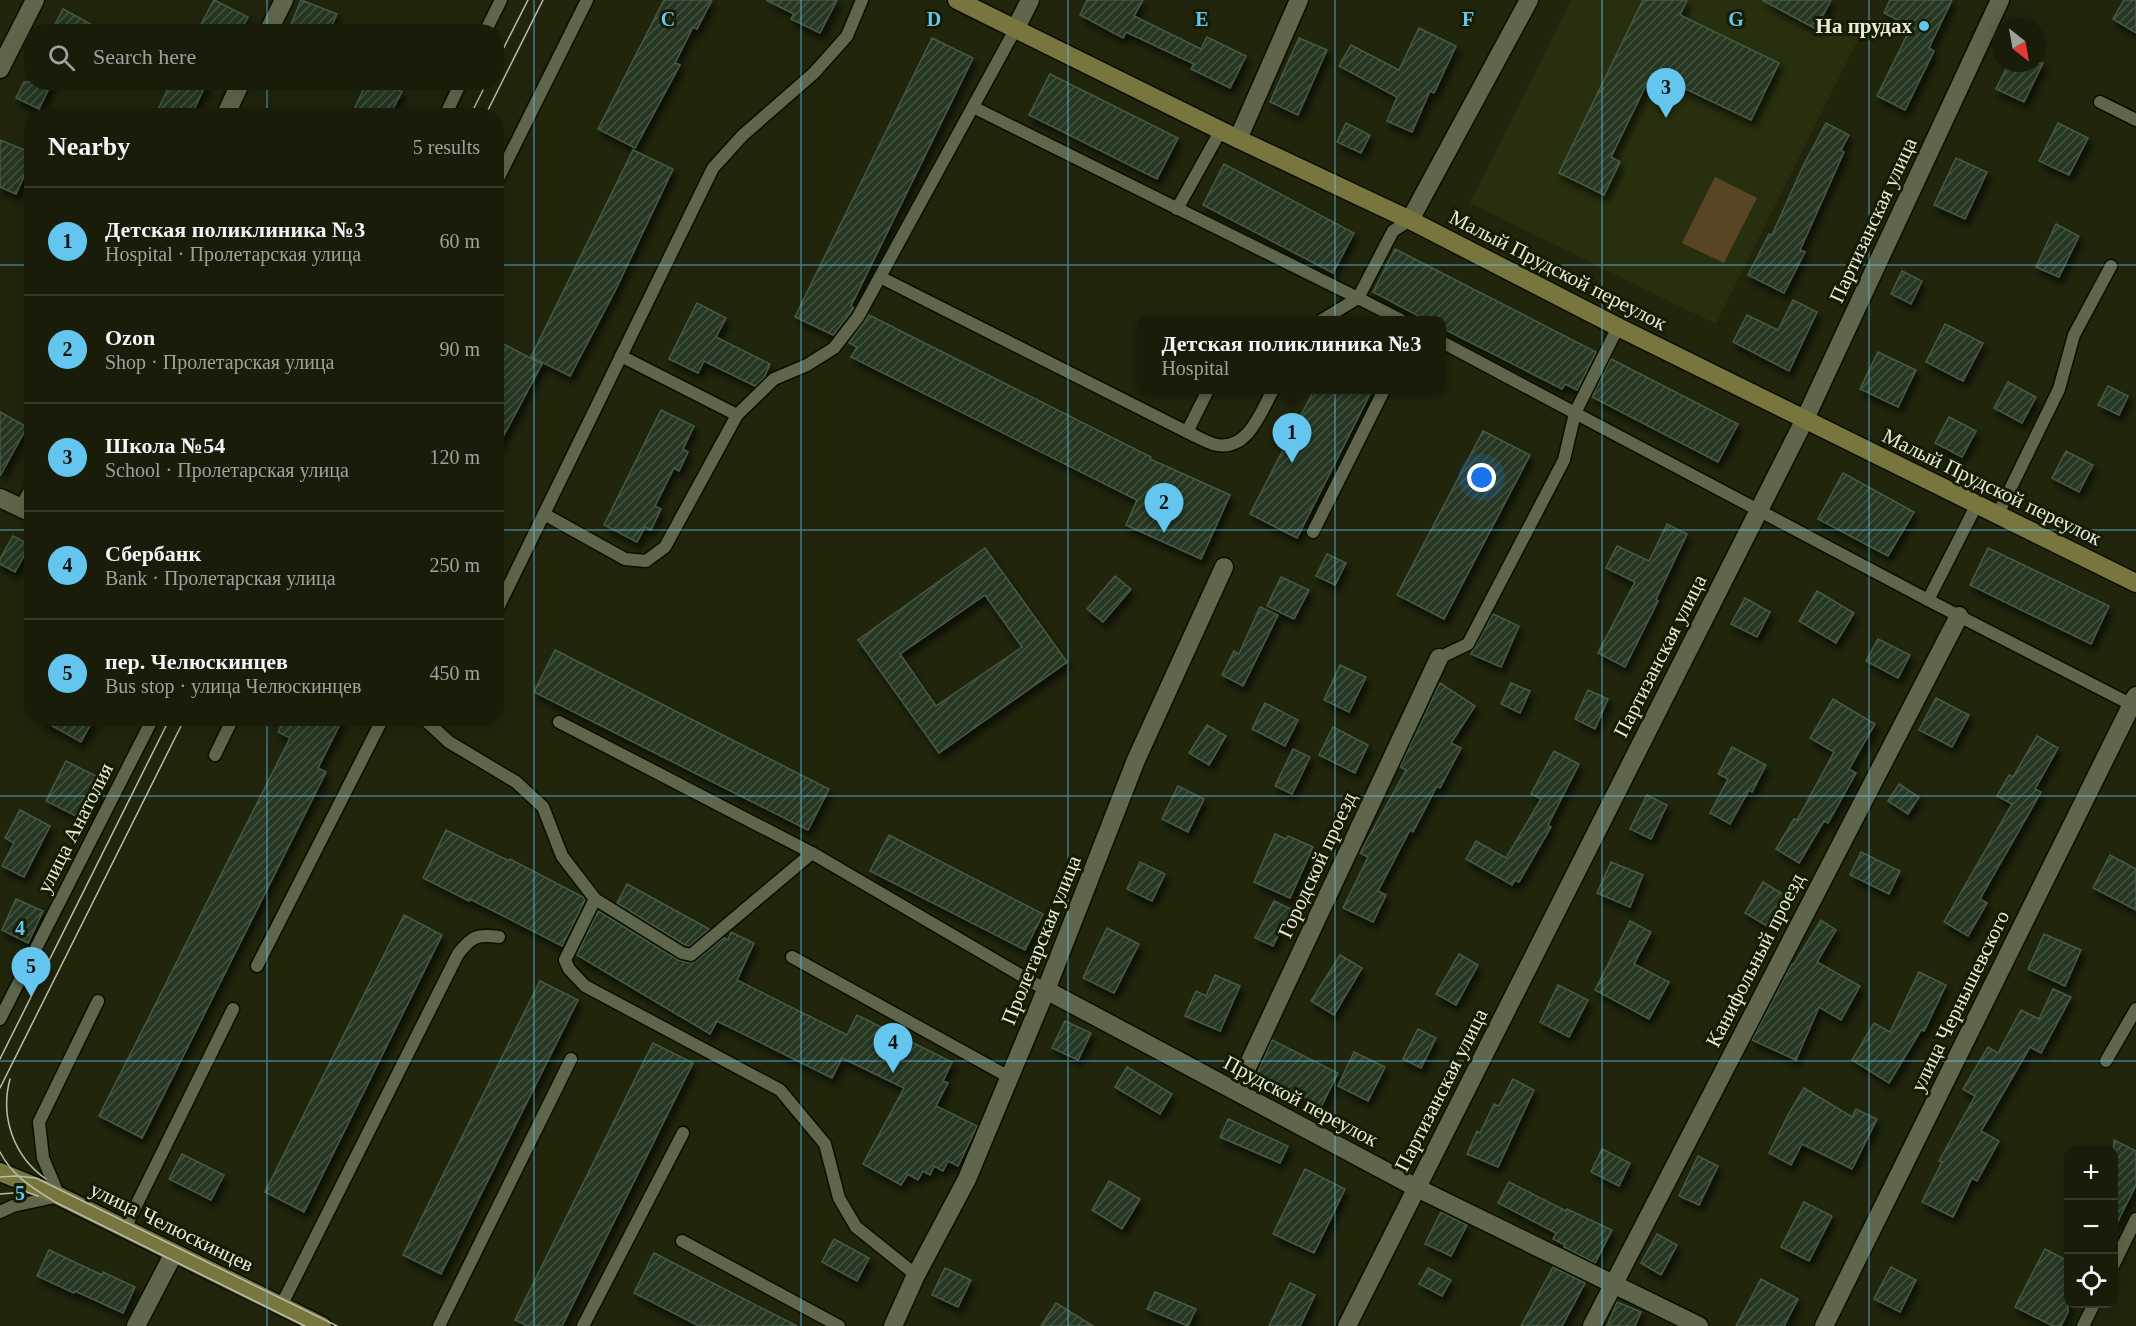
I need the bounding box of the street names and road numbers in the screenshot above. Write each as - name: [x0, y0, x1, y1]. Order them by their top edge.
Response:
- street label: Партизанская улица: [1824, 133, 1922, 306]
- street label: Малый Прудской переулок: [1445, 205, 1671, 336]
- street label: Малый Прудской переулок: [1879, 423, 2106, 551]
- street label: Партизанская улица: [1609, 570, 1712, 741]
- street label: улица Анатолия: [32, 759, 118, 897]
- street label: Городской проезд: [1273, 788, 1361, 942]
- street label: Пролетарская улица: [996, 851, 1086, 1028]
- street label: Канифольный проезд: [1701, 869, 1809, 1051]
- street label: улица Чернышевского: [1906, 906, 2014, 1096]
- street label: Партизанская улица: [1390, 1004, 1493, 1175]
- street label: Прудской переулок: [1220, 1050, 1383, 1152]
- street label: улица Челюскинцев: [86, 1177, 258, 1277]

